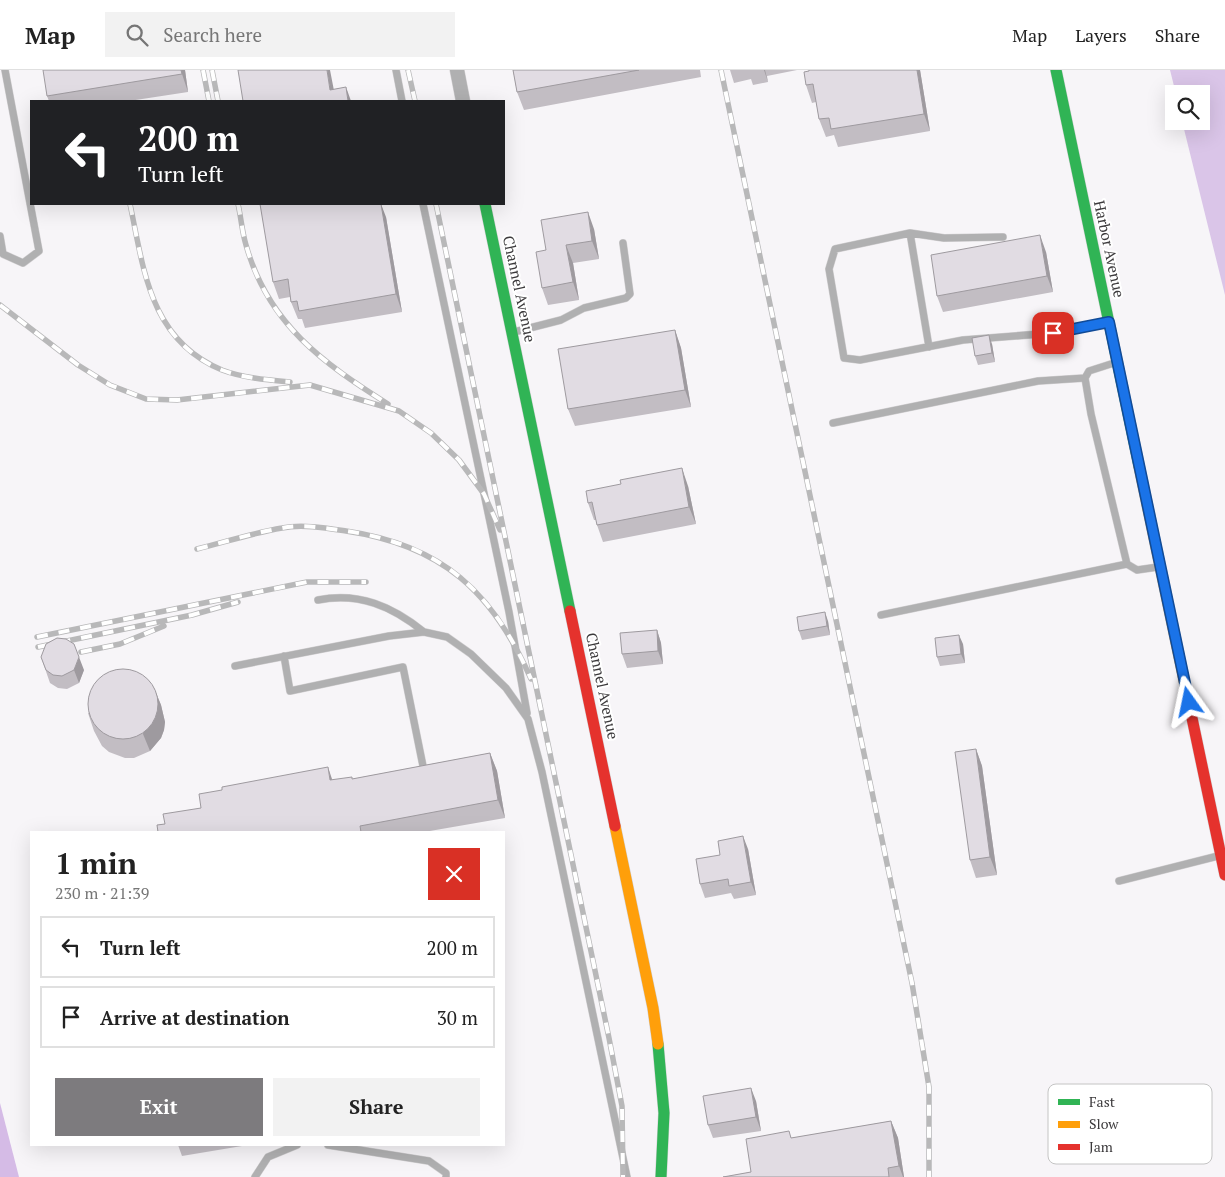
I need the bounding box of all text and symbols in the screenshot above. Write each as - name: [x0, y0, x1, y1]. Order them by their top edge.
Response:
- search box: [105, 12, 455, 57]
- text: Map: [25, 19, 75, 51]
- icon: search: [123, 21, 151, 49]
- text: Search here: [163, 22, 262, 47]
- text: Map: [1012, 23, 1047, 47]
- text: Layers: [1075, 23, 1127, 47]
- text: Share: [1155, 23, 1200, 47]
- map controls: [1165, 85, 1210, 130]
- button: search: [1165, 85, 1210, 130]
- text: 200 m: [138, 115, 239, 161]
- icon: left: [55, 120, 120, 185]
- text: Turn left: [138, 159, 224, 188]
- street label: Harbor Avenue: [1090, 198, 1130, 299]
- street label: Channel Avenue: [499, 234, 541, 344]
- pin: [1032, 312, 1074, 354]
- icon: arrive: [1039, 319, 1067, 347]
- street label: Channel Avenue: [582, 631, 624, 741]
- position arrow: [1162, 675, 1214, 727]
- text: 1 min: [55, 843, 137, 883]
- button: close: [428, 848, 480, 900]
- text: 230 m · 21:39: [55, 882, 149, 904]
- icon: left: [57, 933, 85, 961]
- text: Turn left: [100, 935, 181, 960]
- text: 200 m: [427, 935, 478, 960]
- icon: arrive: [57, 1003, 85, 1031]
- text: Arrive at destination: [100, 1005, 289, 1030]
- text: 30 m: [437, 1005, 478, 1030]
- button: Exit: [55, 1078, 263, 1136]
- button: Share: [273, 1078, 480, 1136]
- legend: [1048, 1084, 1212, 1164]
- text: Fast: [1089, 1092, 1116, 1111]
- text: Slow: [1089, 1114, 1119, 1133]
- text: Jam: [1089, 1137, 1113, 1156]

